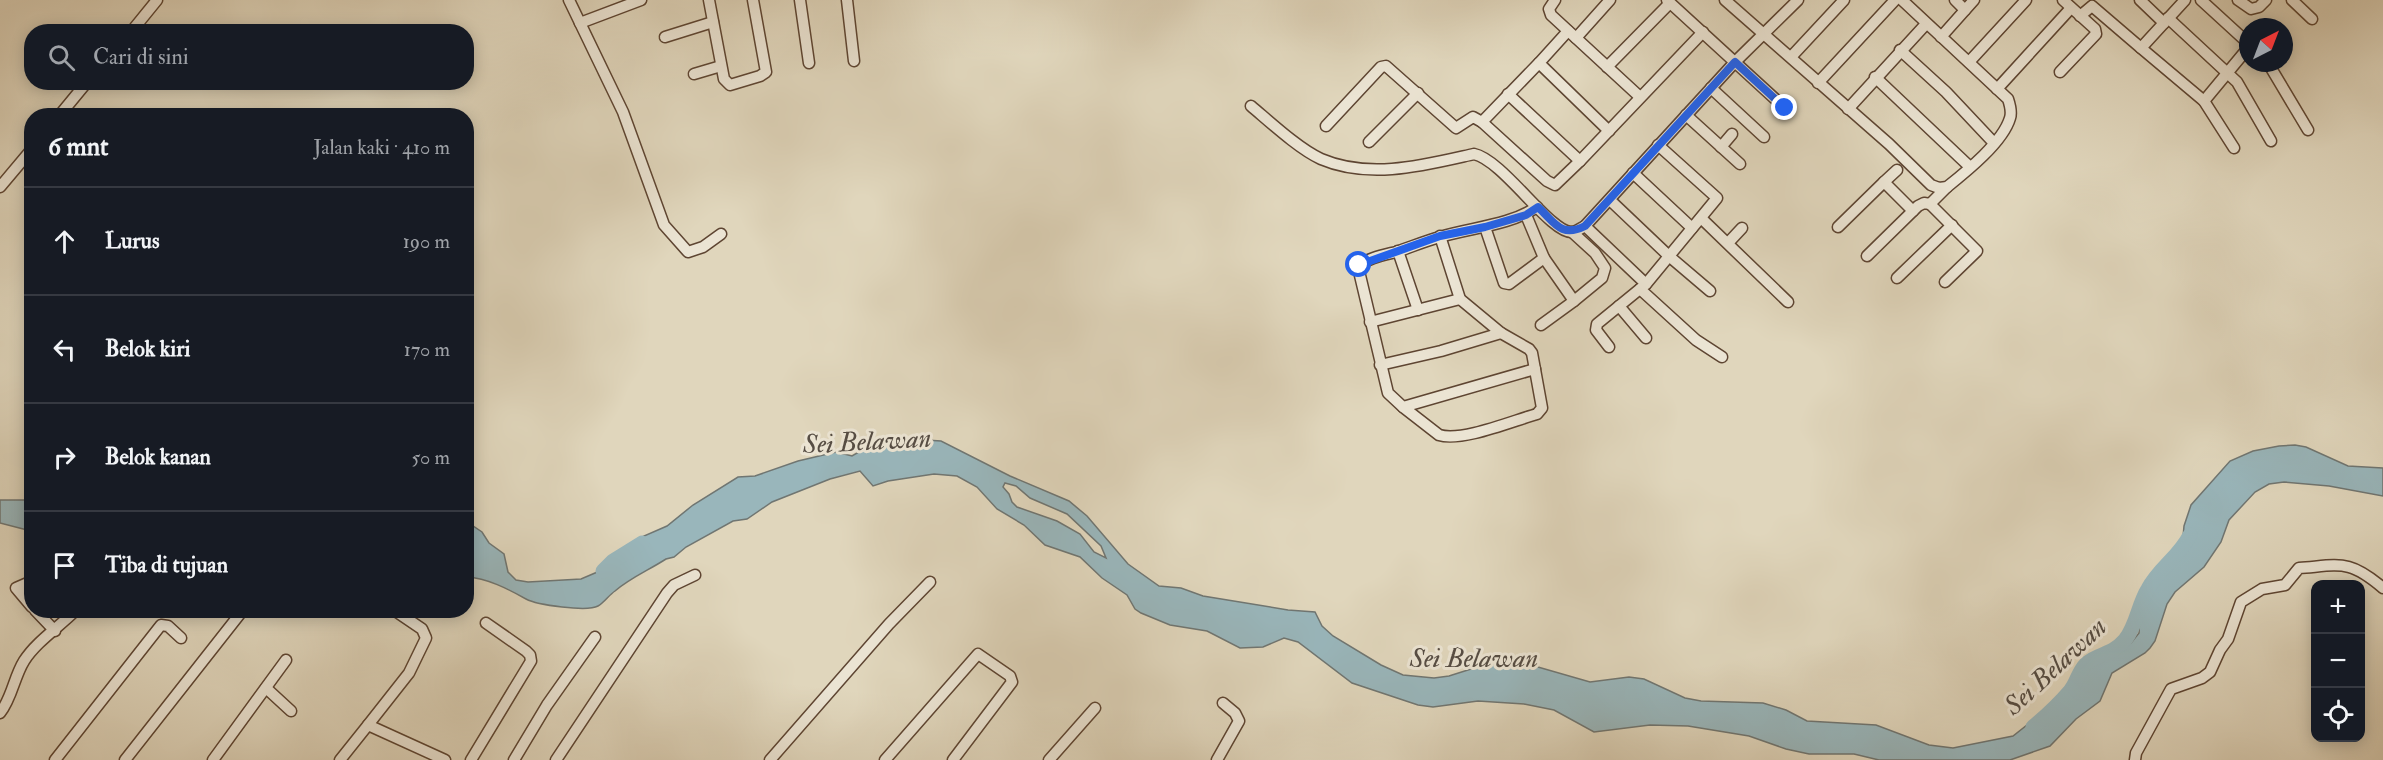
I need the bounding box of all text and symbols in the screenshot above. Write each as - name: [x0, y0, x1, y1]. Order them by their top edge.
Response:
- north arrow: [2239, 18, 2293, 72]
- search box: [24, 24, 474, 90]
- icon: search: [45, 41, 78, 74]
- text: Cari di sini: [93, 43, 189, 71]
- route end: [1771, 94, 1797, 120]
- text: 6 mnt: [48, 131, 108, 163]
- text: Jalan kaki · 410 m: [314, 135, 450, 160]
- icon: ahead: [48, 225, 81, 258]
- text: Lurus: [105, 227, 159, 255]
- text: 190 m: [403, 229, 450, 254]
- route start: [1345, 251, 1371, 277]
- icon: left: [48, 333, 81, 366]
- text: Belok kiri: [105, 335, 190, 363]
- text: 170 m: [404, 337, 450, 362]
- water label: Sei Belawan: [801, 422, 932, 461]
- icon: right: [48, 441, 81, 474]
- text: Belok kanan: [105, 443, 211, 471]
- text: 50 m: [411, 445, 450, 470]
- icon: arrive: [48, 549, 81, 582]
- text: Tiba di tujuan: [105, 551, 228, 579]
- map controls: [2311, 580, 2365, 742]
- button: +: [2311, 580, 2365, 634]
- water label: Sei Belawan: [1996, 610, 2114, 723]
- button: −: [2311, 634, 2365, 688]
- water label: Sei Belawan: [1409, 642, 1538, 675]
- button: locate: [2311, 688, 2365, 742]

